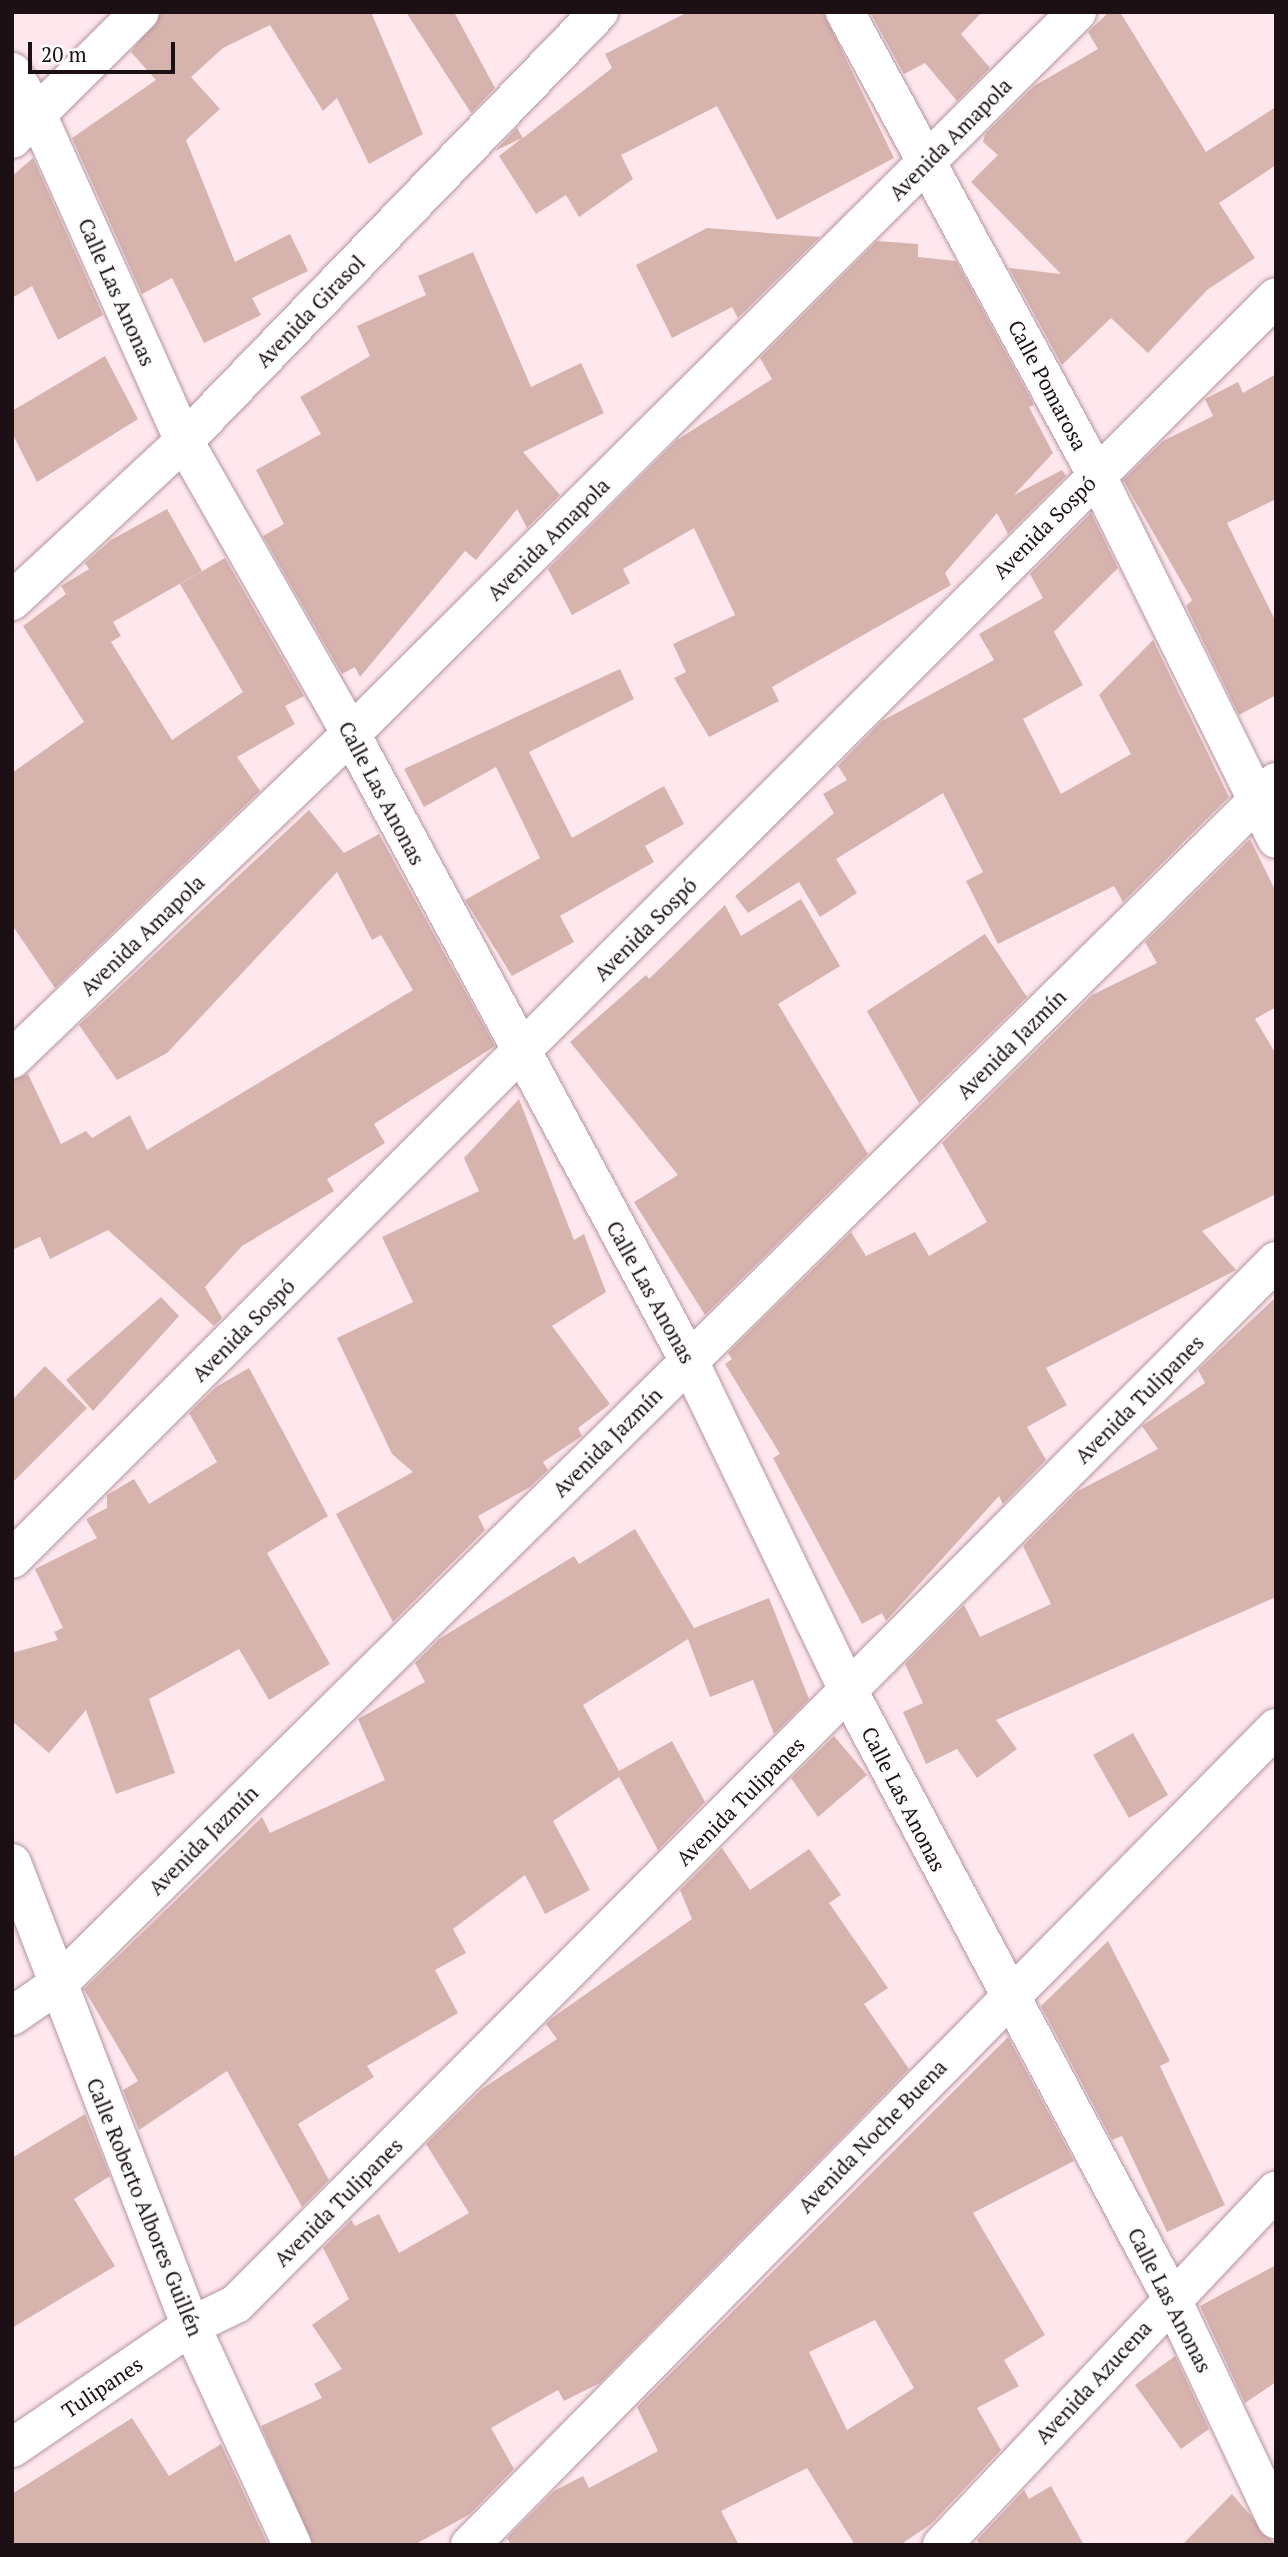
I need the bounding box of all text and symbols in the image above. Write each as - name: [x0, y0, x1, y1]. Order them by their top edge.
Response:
- scale bar: [32, 28, 178, 72]
- text: 20 m: [41, 40, 87, 68]
- street label: Avenida Amapola: [883, 72, 1017, 206]
- street label: Calle Las Anonas: [73, 214, 161, 370]
- street label: Avenida Girasol: [250, 250, 370, 372]
- street label: Calle Pomarosa: [1003, 315, 1093, 455]
- street label: Avenida Sospó: [987, 470, 1101, 584]
- street label: Avenida Amapola: [481, 472, 615, 606]
- street label: Calle Las Anonas: [333, 717, 431, 869]
- street label: Avenida Amapola: [75, 869, 209, 1001]
- street label: Avenida Sospó: [588, 872, 702, 986]
- street label: Avenida Jazmín: [951, 984, 1071, 1104]
- street label: Calle Las Anonas: [601, 1216, 701, 1368]
- street label: Avenida Sospó: [186, 1273, 300, 1387]
- street label: Avenida Tulipanes: [1069, 1329, 1209, 1469]
- street label: Avenida Jazmín: [547, 1382, 667, 1502]
- street label: Calle Las Anonas: [857, 1722, 951, 1876]
- street label: Avenida Tulipanes: [670, 1731, 810, 1871]
- street label: Avenida Jazmín: [143, 1780, 263, 1900]
- street label: Avenida Noche Buena: [792, 2054, 952, 2218]
- street label: Calle Roberto Albores Guillén: [81, 2074, 209, 2340]
- street label: Avenida Tulipanes: [268, 2132, 408, 2272]
- street label: Calle Las Anonas: [1123, 2223, 1217, 2377]
- street label: Avenida Azucena: [1029, 2315, 1157, 2449]
- street label: Tulipanes: [57, 2351, 147, 2423]

